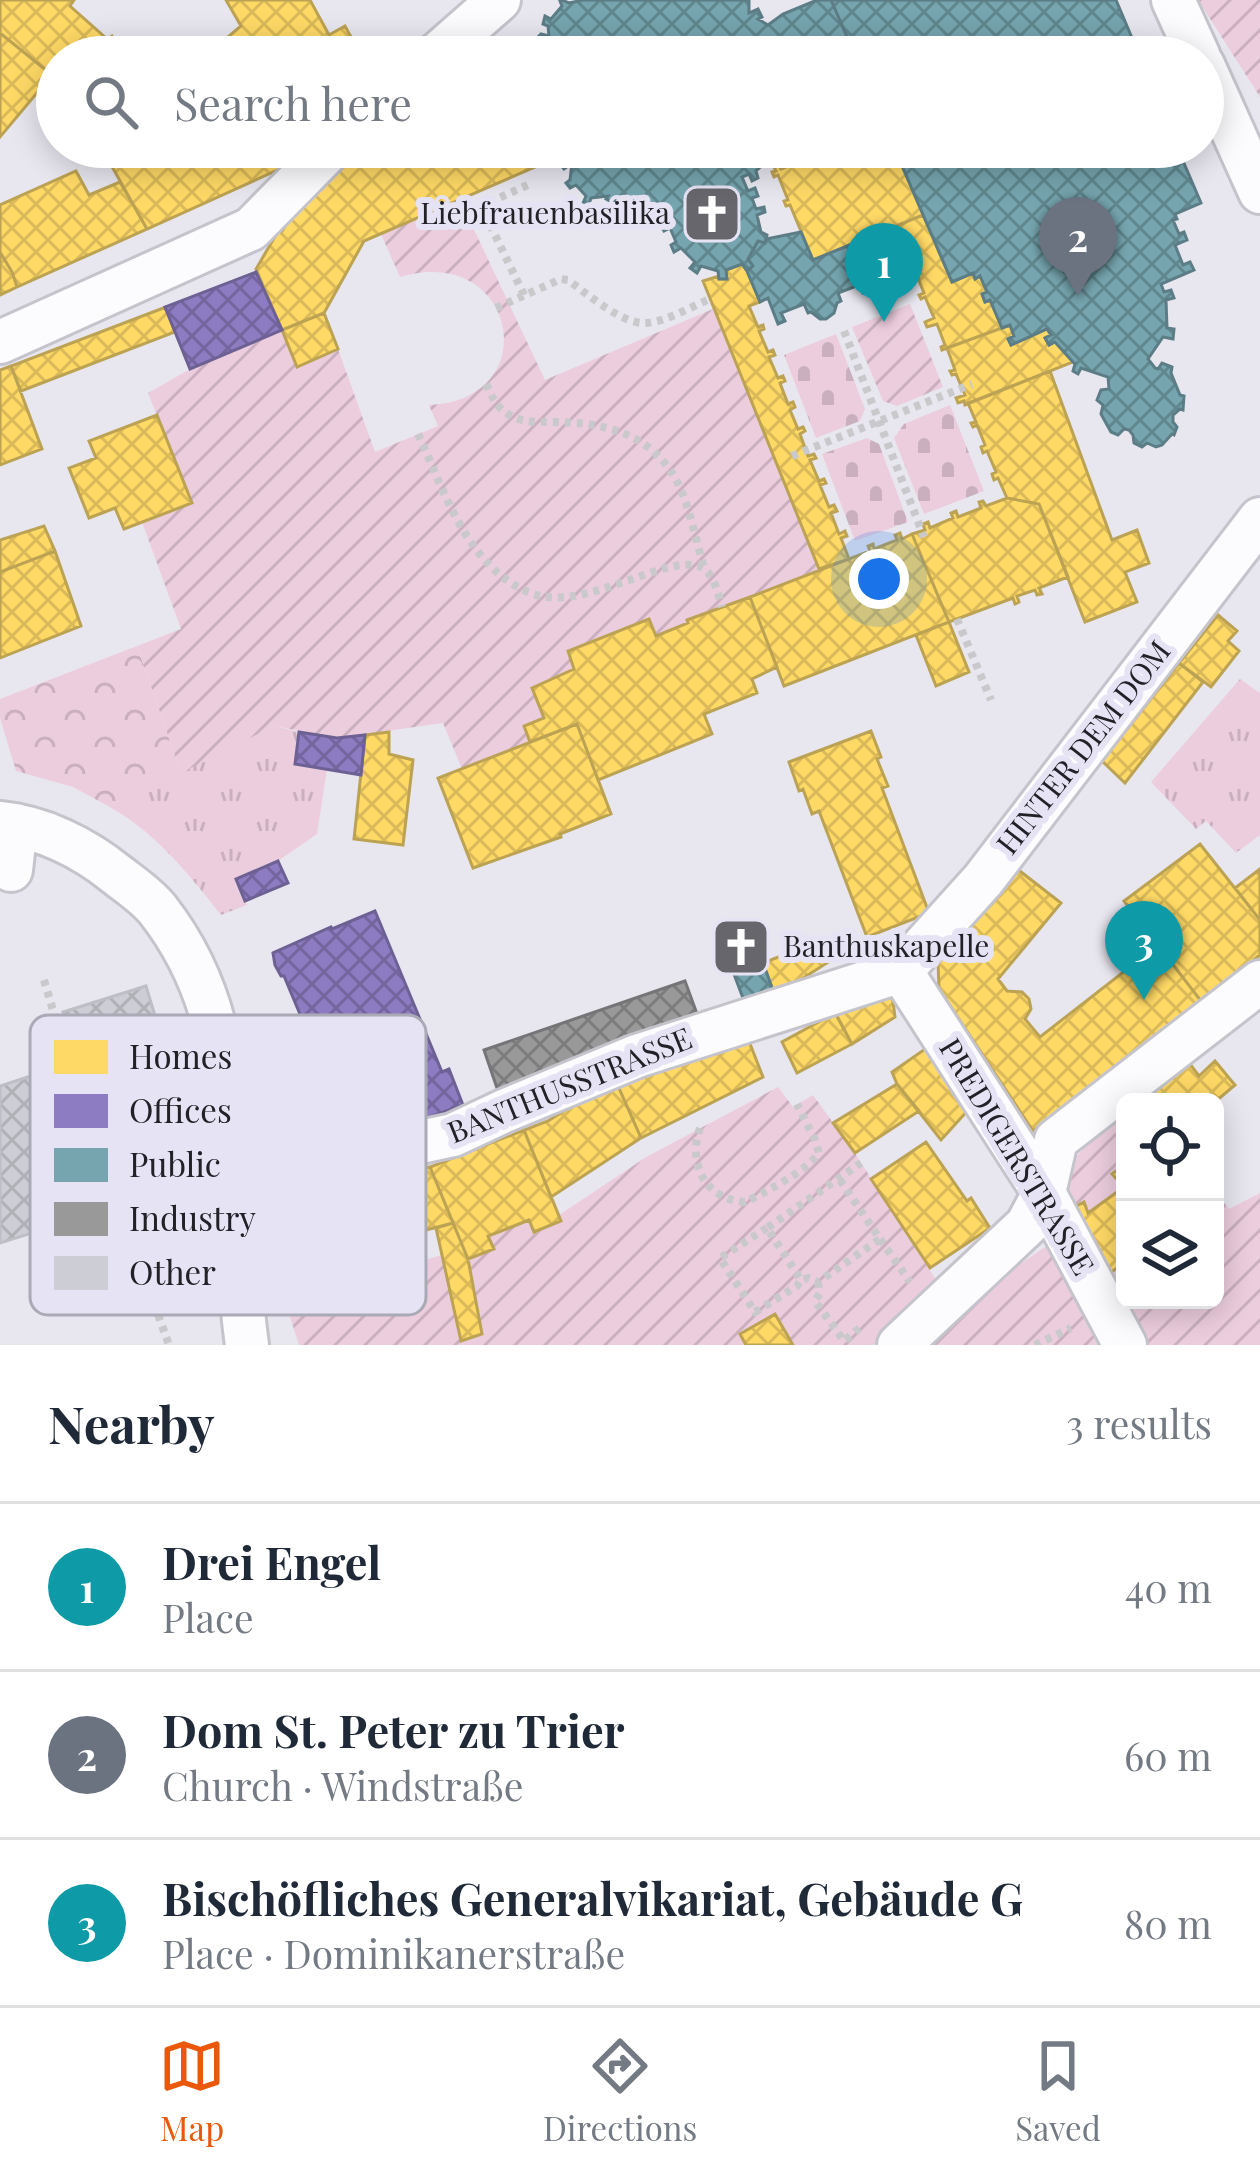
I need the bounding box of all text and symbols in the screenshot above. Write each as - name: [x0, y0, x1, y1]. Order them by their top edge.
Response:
- search box: [36, 36, 1224, 168]
- icon: search: [78, 69, 144, 135]
- text: Search here: [174, 72, 412, 132]
- church icon: Liebfrauenbasilika: [681, 183, 743, 245]
- place label: Liebfrauenbasilika: [420, 192, 670, 232]
- pin: 2: [1039, 197, 1117, 296]
- pin: 1: [845, 223, 923, 322]
- your location: [849, 549, 909, 609]
- street label: HINTER DEM DOM: [986, 632, 1178, 862]
- pin: 3: [1105, 901, 1183, 1000]
- church icon: Banthuskapelle: [710, 916, 772, 978]
- place label: Banthuskapelle: [783, 925, 989, 965]
- legend: [30, 1015, 426, 1315]
- street label: BANTHUSSTRASSE: [441, 1017, 697, 1151]
- street label: PREDIGERSTRASSE: [931, 1030, 1104, 1282]
- text: Homes: [129, 1033, 232, 1077]
- text: Offices: [129, 1087, 232, 1131]
- map controls: [1116, 1093, 1224, 1309]
- button: locate: [1116, 1093, 1224, 1201]
- text: Public: [129, 1141, 221, 1185]
- text: Industry: [129, 1195, 256, 1239]
- button: layers: [1116, 1201, 1224, 1309]
- text: Other: [129, 1249, 216, 1293]
- text: Nearby: [48, 1389, 214, 1457]
- text: 3 results: [1066, 1397, 1212, 1449]
- text: Drei Engel: [162, 1531, 381, 1591]
- text: 1: [80, 1561, 94, 1613]
- text: 40 m: [1125, 1561, 1212, 1613]
- text: Place: [162, 1591, 254, 1643]
- text: Dom St. Peter zu Trier: [162, 1699, 624, 1759]
- text: 2: [77, 1729, 97, 1781]
- text: 60 m: [1124, 1729, 1212, 1781]
- text: Church · Windstraße: [162, 1759, 524, 1811]
- text: Bischöfliches Generalvikariat, Gebäude G: [162, 1867, 1023, 1927]
- text: 3: [77, 1897, 97, 1949]
- text: 80 m: [1124, 1897, 1212, 1949]
- text: Place · Dominikanerstraße: [162, 1927, 625, 1979]
- tab: Map: [159, 2033, 225, 2149]
- tab: Directions: [543, 2033, 697, 2149]
- tab: Saved: [1015, 2033, 1101, 2149]

